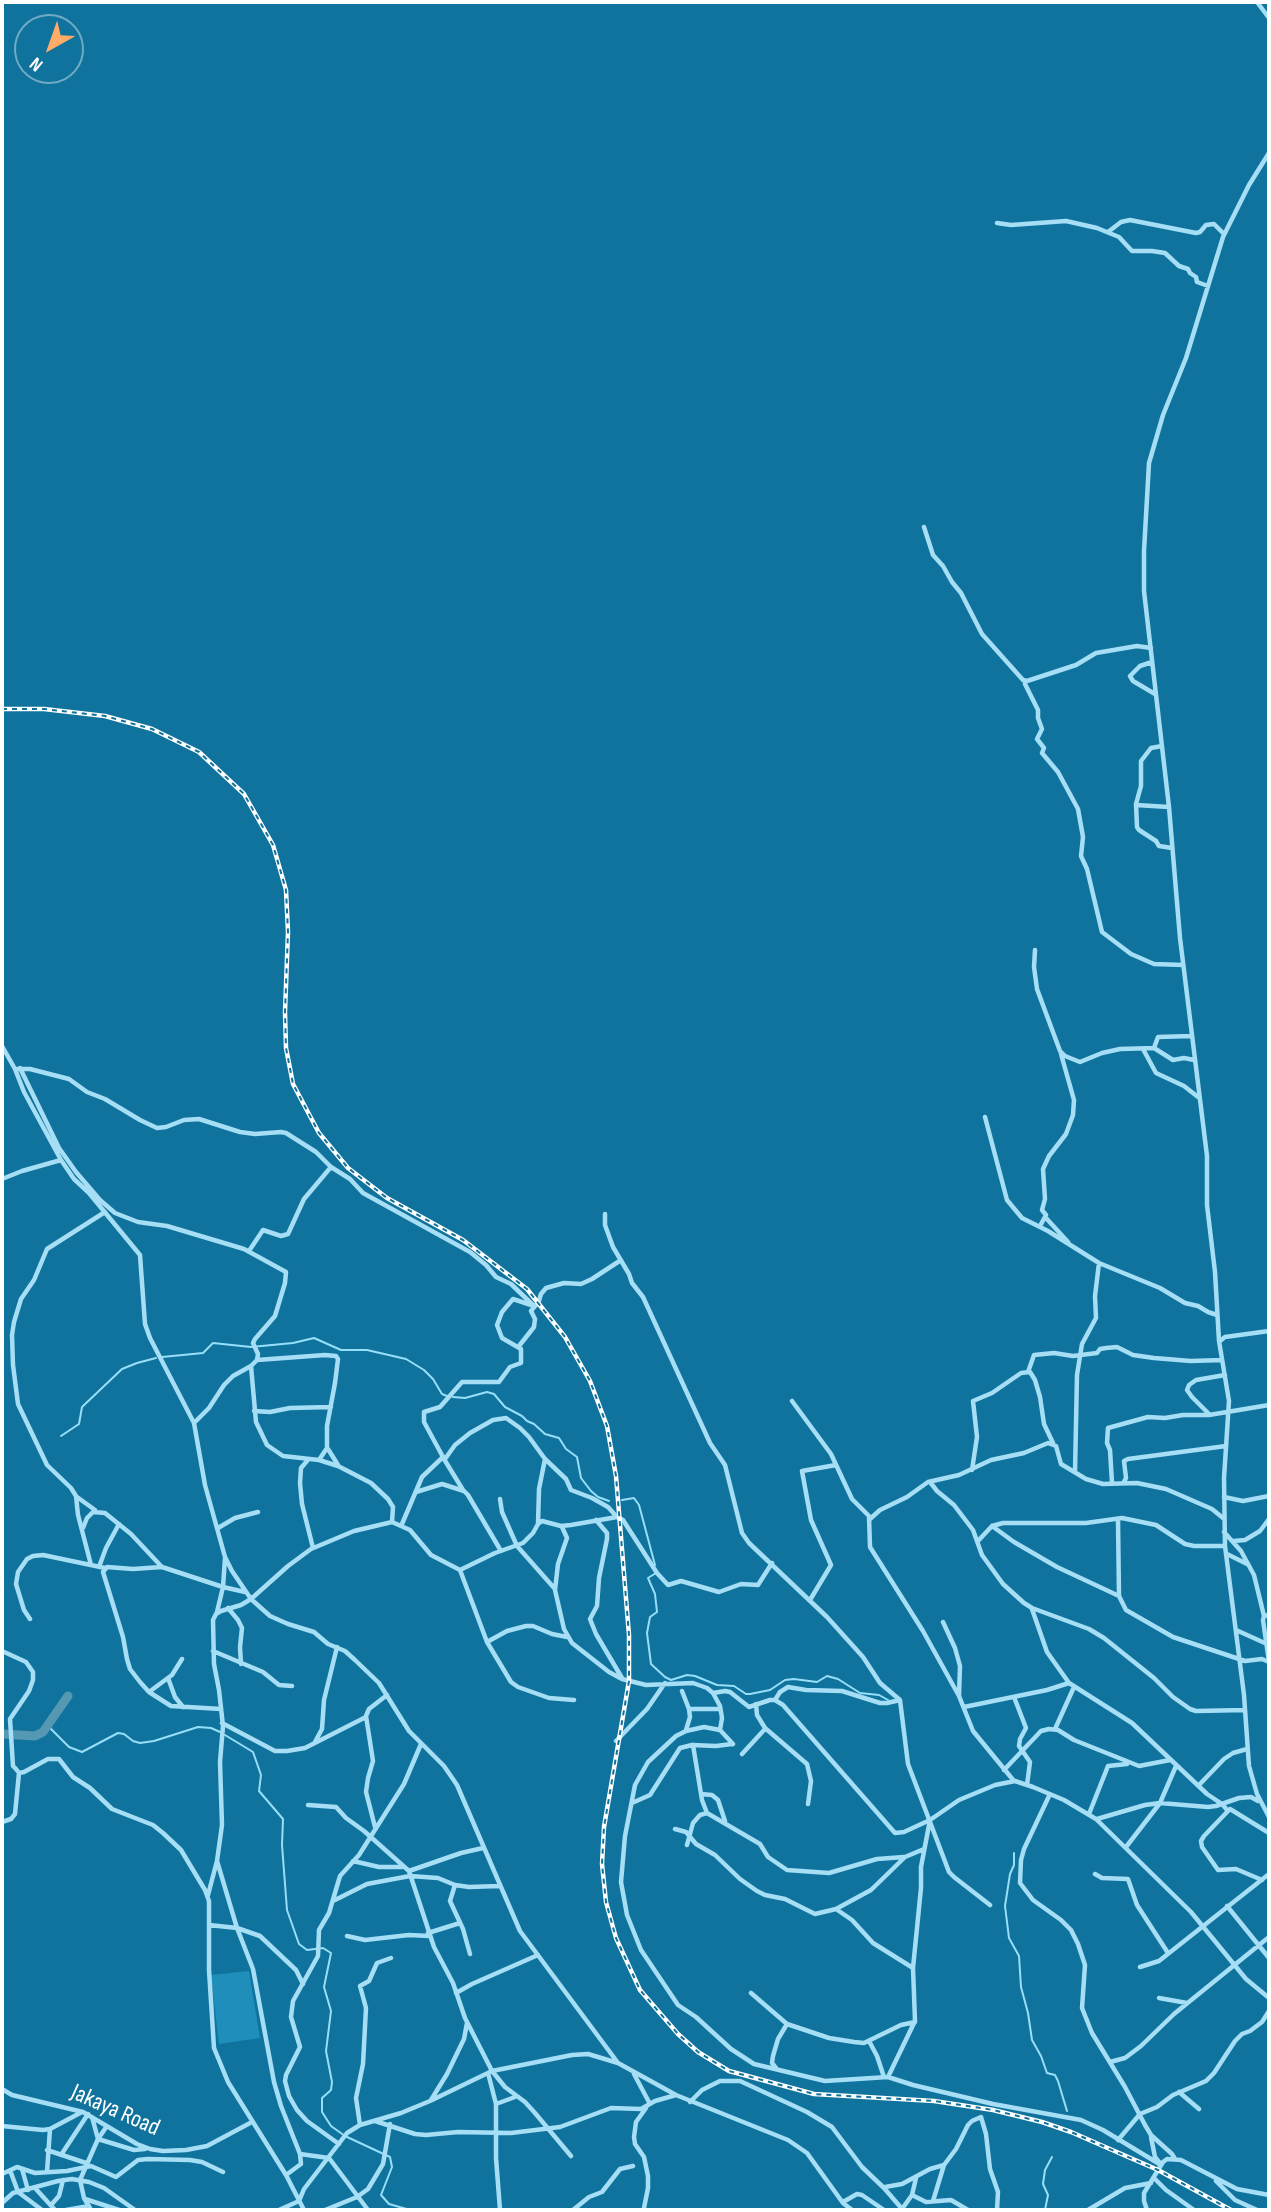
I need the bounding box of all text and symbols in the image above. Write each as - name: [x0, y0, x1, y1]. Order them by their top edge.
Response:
- north arrow: [14, 14, 84, 84]
- text: N: [25, 52, 48, 76]
- street label: Jakaya Road: [66, 2079, 164, 2143]

